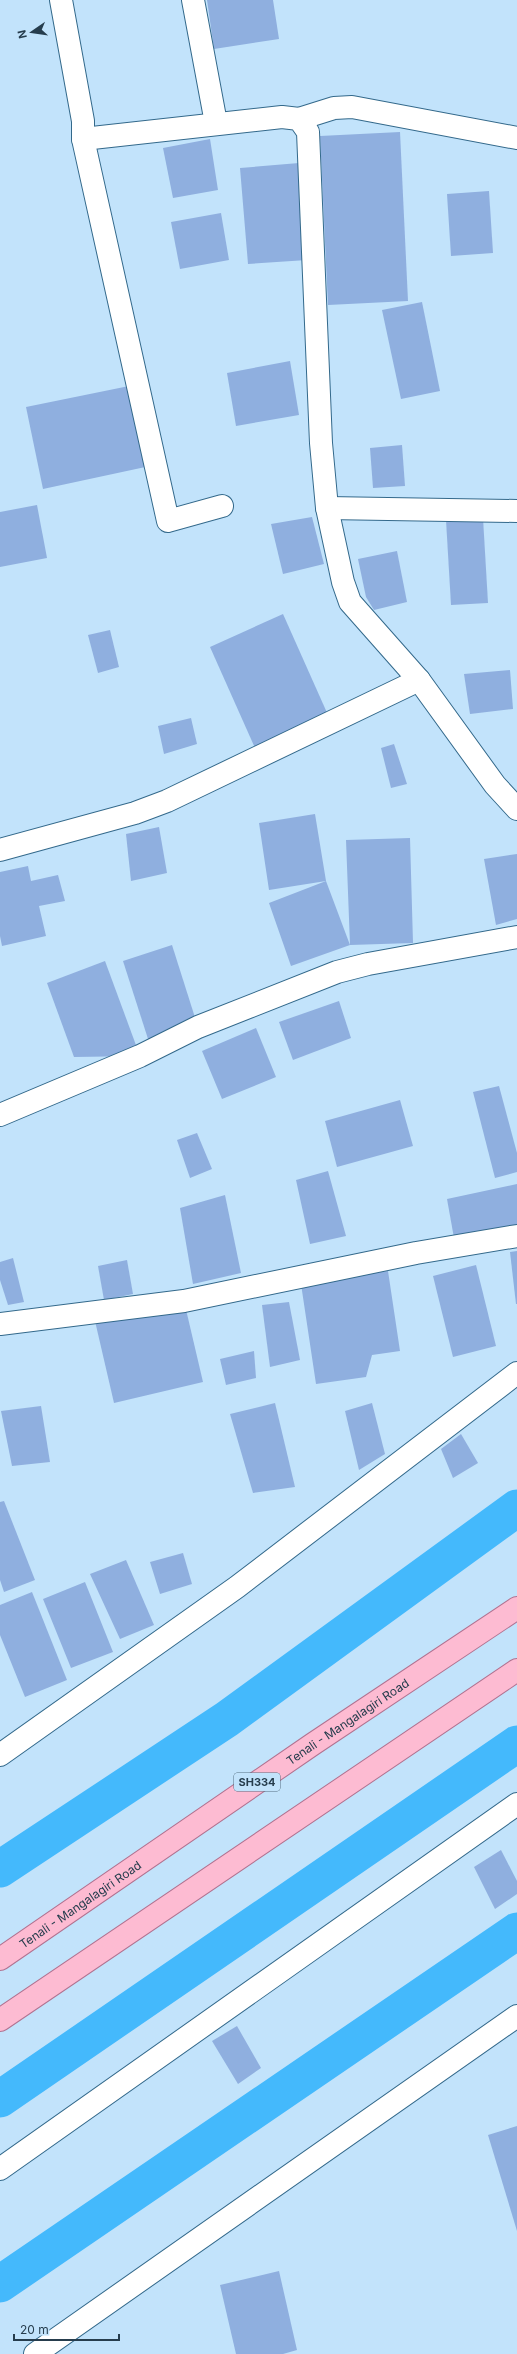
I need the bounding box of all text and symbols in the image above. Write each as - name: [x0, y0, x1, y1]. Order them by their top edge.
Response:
- north arrow: [12, 12, 52, 52]
- text: N: [14, 29, 30, 40]
- street label: Tenali - Mangalagiri Road: [283, 1675, 412, 1768]
- road number: SH334: [234, 1773, 280, 1791]
- street label: Tenali - Mangalagiri Road: [16, 1857, 144, 1951]
- scale bar: [14, 2316, 119, 2342]
- text: 20 m: [20, 2322, 49, 2337]

